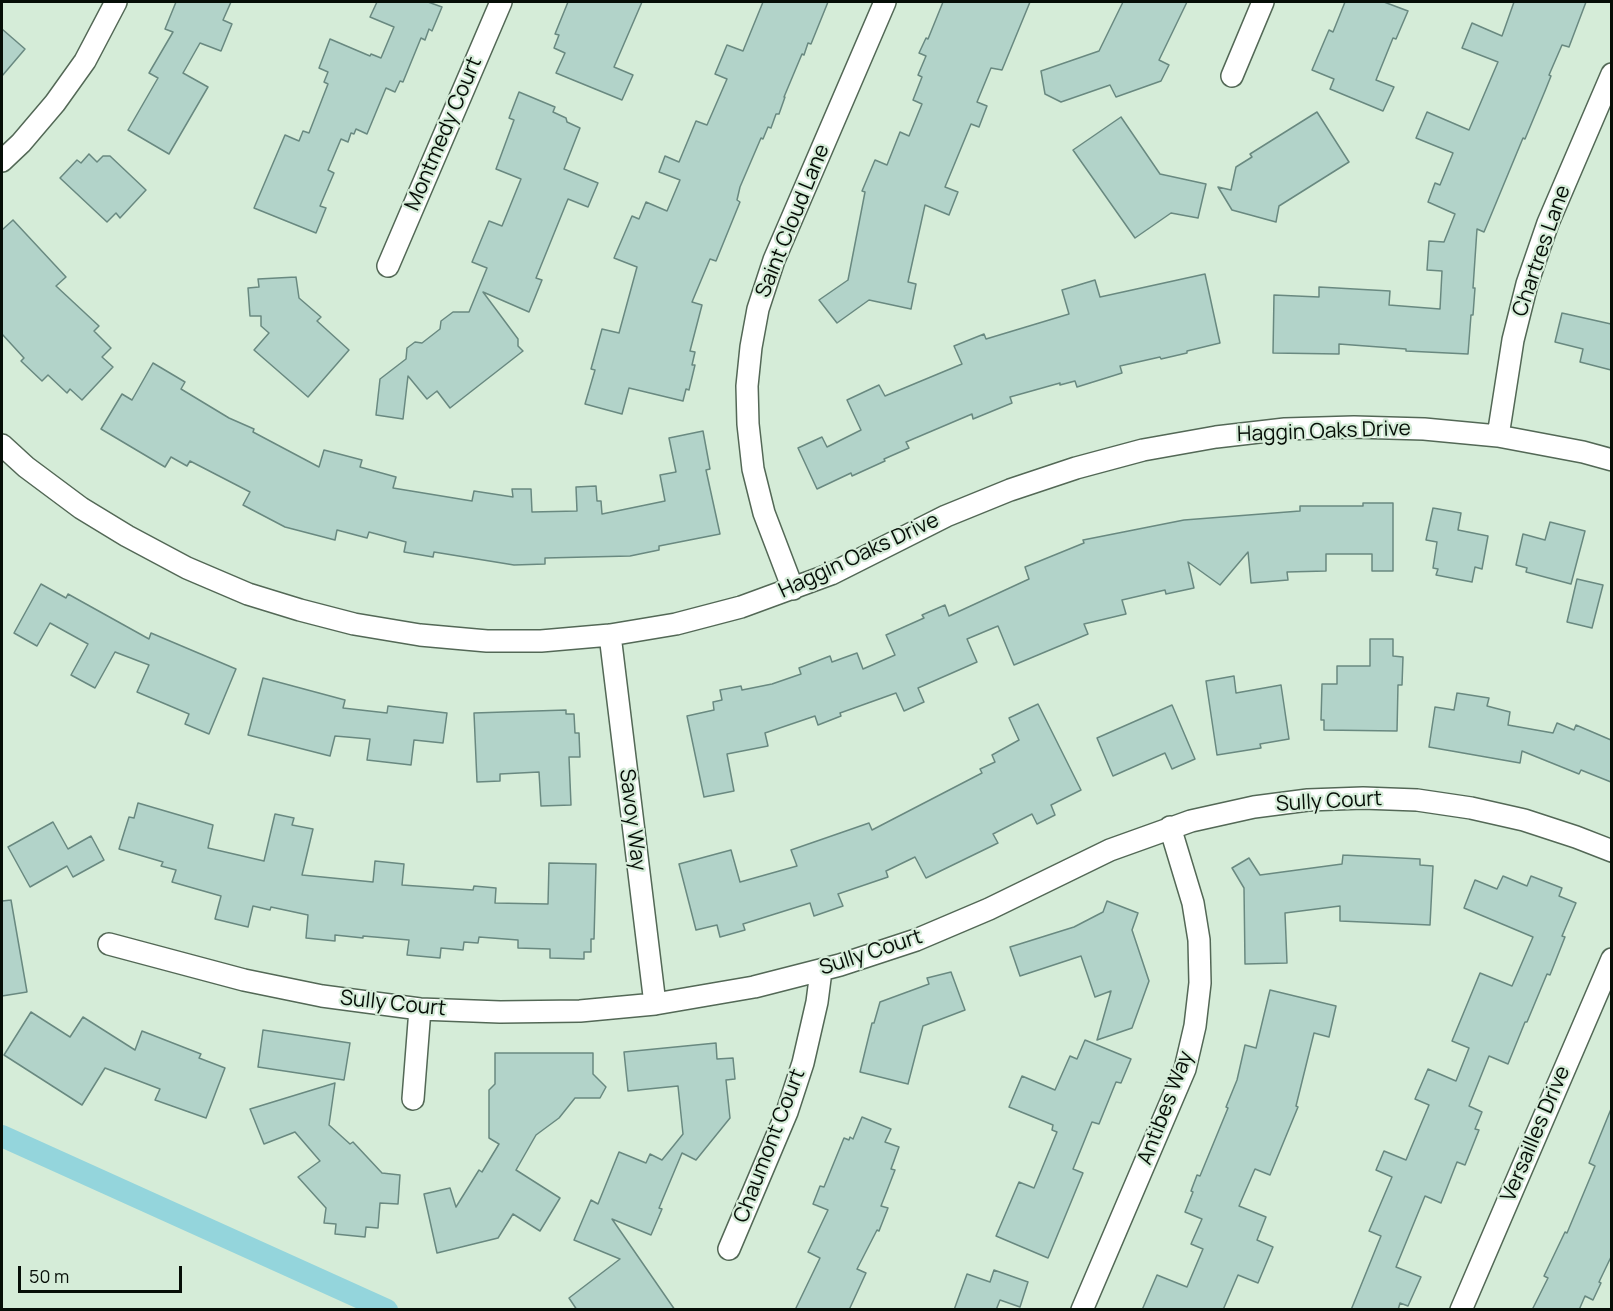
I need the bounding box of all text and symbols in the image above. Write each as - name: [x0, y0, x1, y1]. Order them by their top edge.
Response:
- street label: Montmedy Court: [400, 53, 488, 215]
- street label: Saint Cloud Lane: [751, 141, 835, 301]
- street label: Chartres Lane: [1508, 182, 1576, 320]
- street label: Haggin Oaks Drive: [1237, 416, 1411, 448]
- street label: Haggin Oaks Drive: [775, 508, 943, 604]
- street label: Savoy Way: [613, 768, 651, 872]
- street label: Sully Court: [1275, 787, 1383, 817]
- street label: Sully Court: [817, 925, 925, 981]
- street label: Sully Court: [339, 986, 447, 1022]
- street label: Antibes Way: [1133, 1048, 1199, 1168]
- street label: Versailles Drive: [1496, 1062, 1576, 1206]
- street label: Chaumont Court: [729, 1065, 811, 1227]
- scale bar: [21, 1254, 184, 1292]
- text: 50 m: [29, 1264, 69, 1288]

